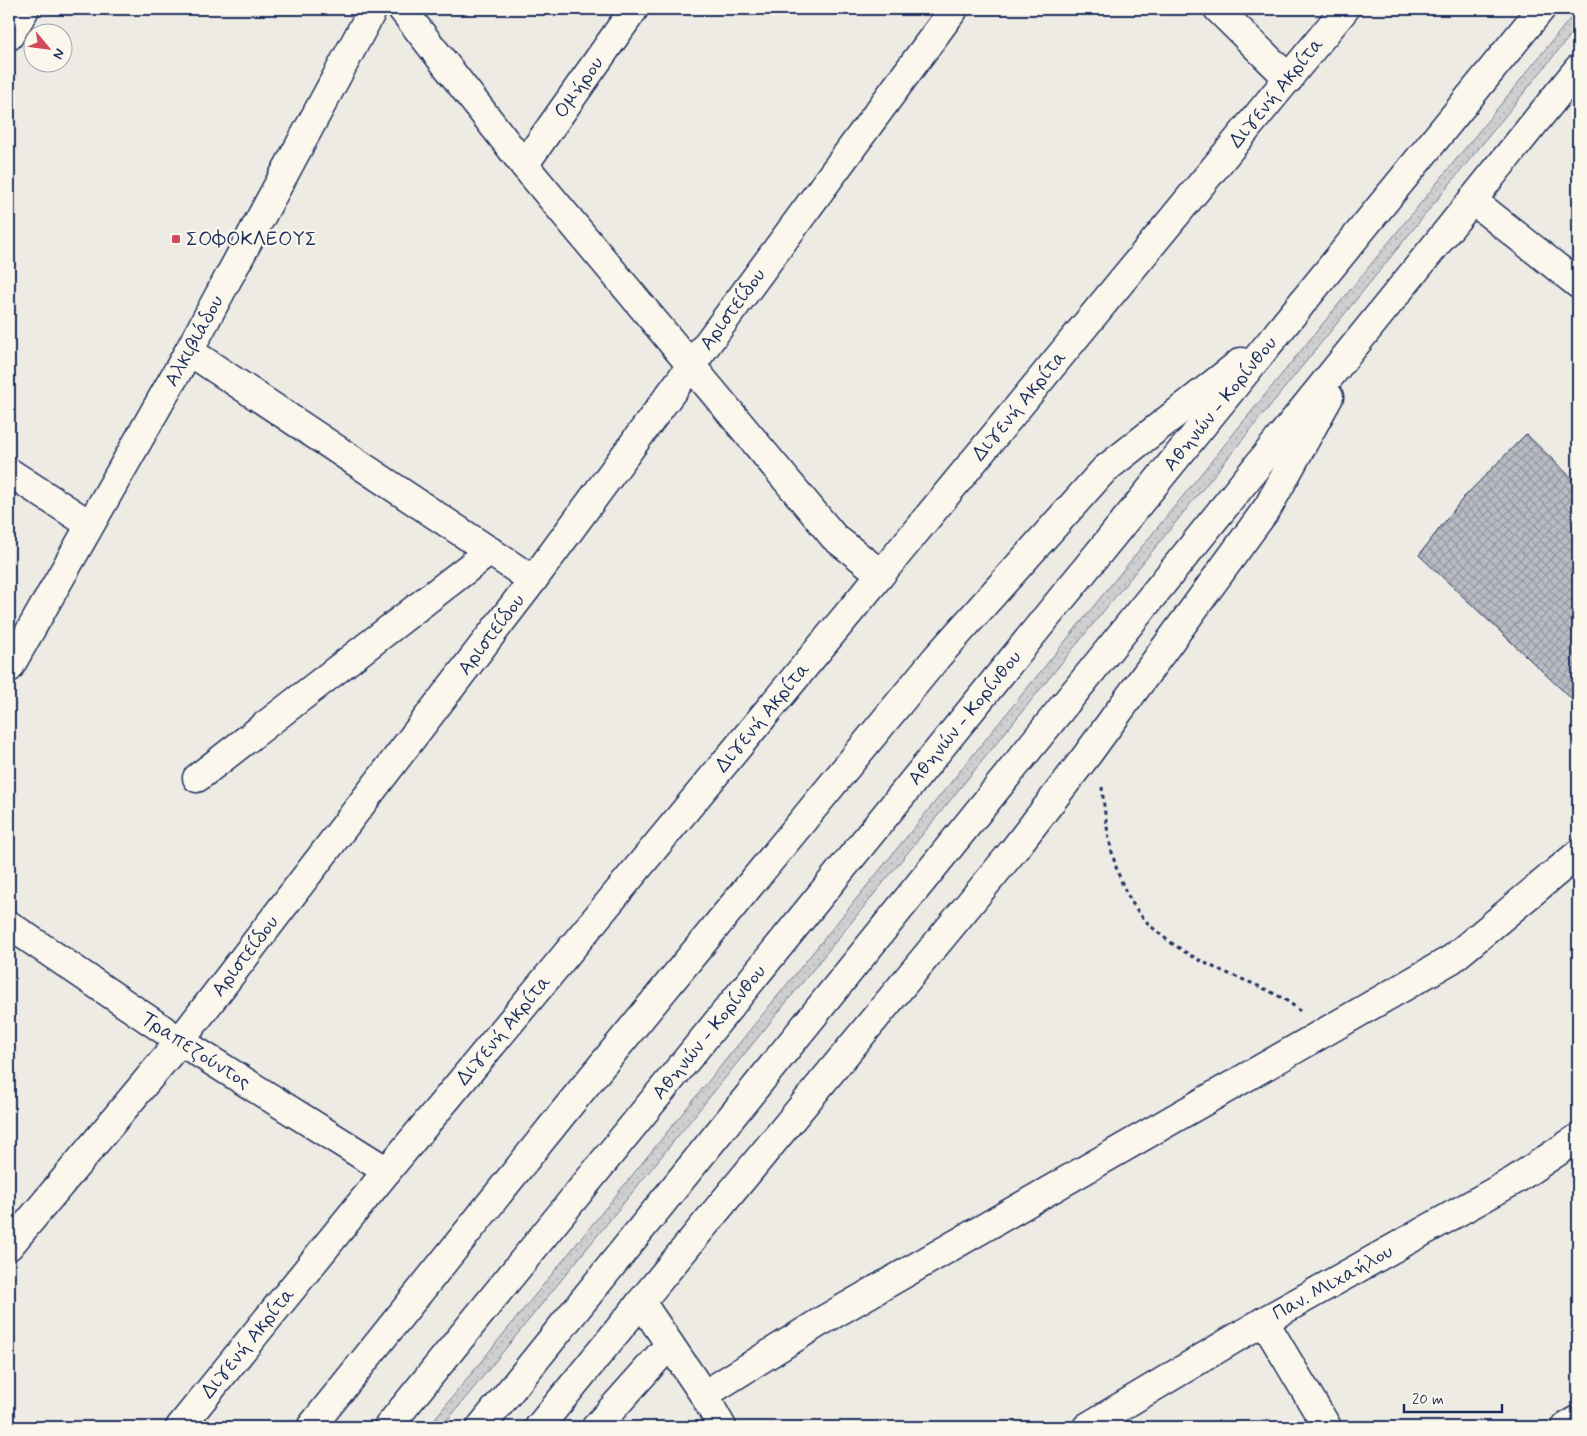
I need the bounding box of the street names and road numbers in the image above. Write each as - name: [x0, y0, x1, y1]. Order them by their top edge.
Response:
- street label: Διγενή Ακρίτα: [1223, 31, 1330, 154]
- street label: Ομήρου: [548, 51, 610, 124]
- street label: Αριστείδου: [693, 263, 772, 356]
- street label: Αλκιβιάδου: [158, 290, 230, 391]
- street label: Αθηνών - Κορίνθου: [1157, 330, 1283, 477]
- street label: Διγενή Ακρίτα: [966, 344, 1073, 467]
- street label: Αριστείδου: [451, 588, 531, 681]
- street label: Αθηνών - Κορίνθου: [902, 645, 1028, 791]
- street label: Διγενή Ακρίτα: [709, 656, 816, 778]
- street label: Αριστείδου: [205, 910, 285, 1002]
- street label: Αθηνών - Κορίνθου: [646, 959, 772, 1105]
- street label: Διγενή Ακρίτα: [450, 969, 557, 1091]
- street label: Τραπεζούντος: [136, 1005, 256, 1096]
- street label: Παν. Μιχαήλου: [1267, 1238, 1398, 1327]
- street label: Διγενή Ακρίτα: [195, 1282, 301, 1404]

